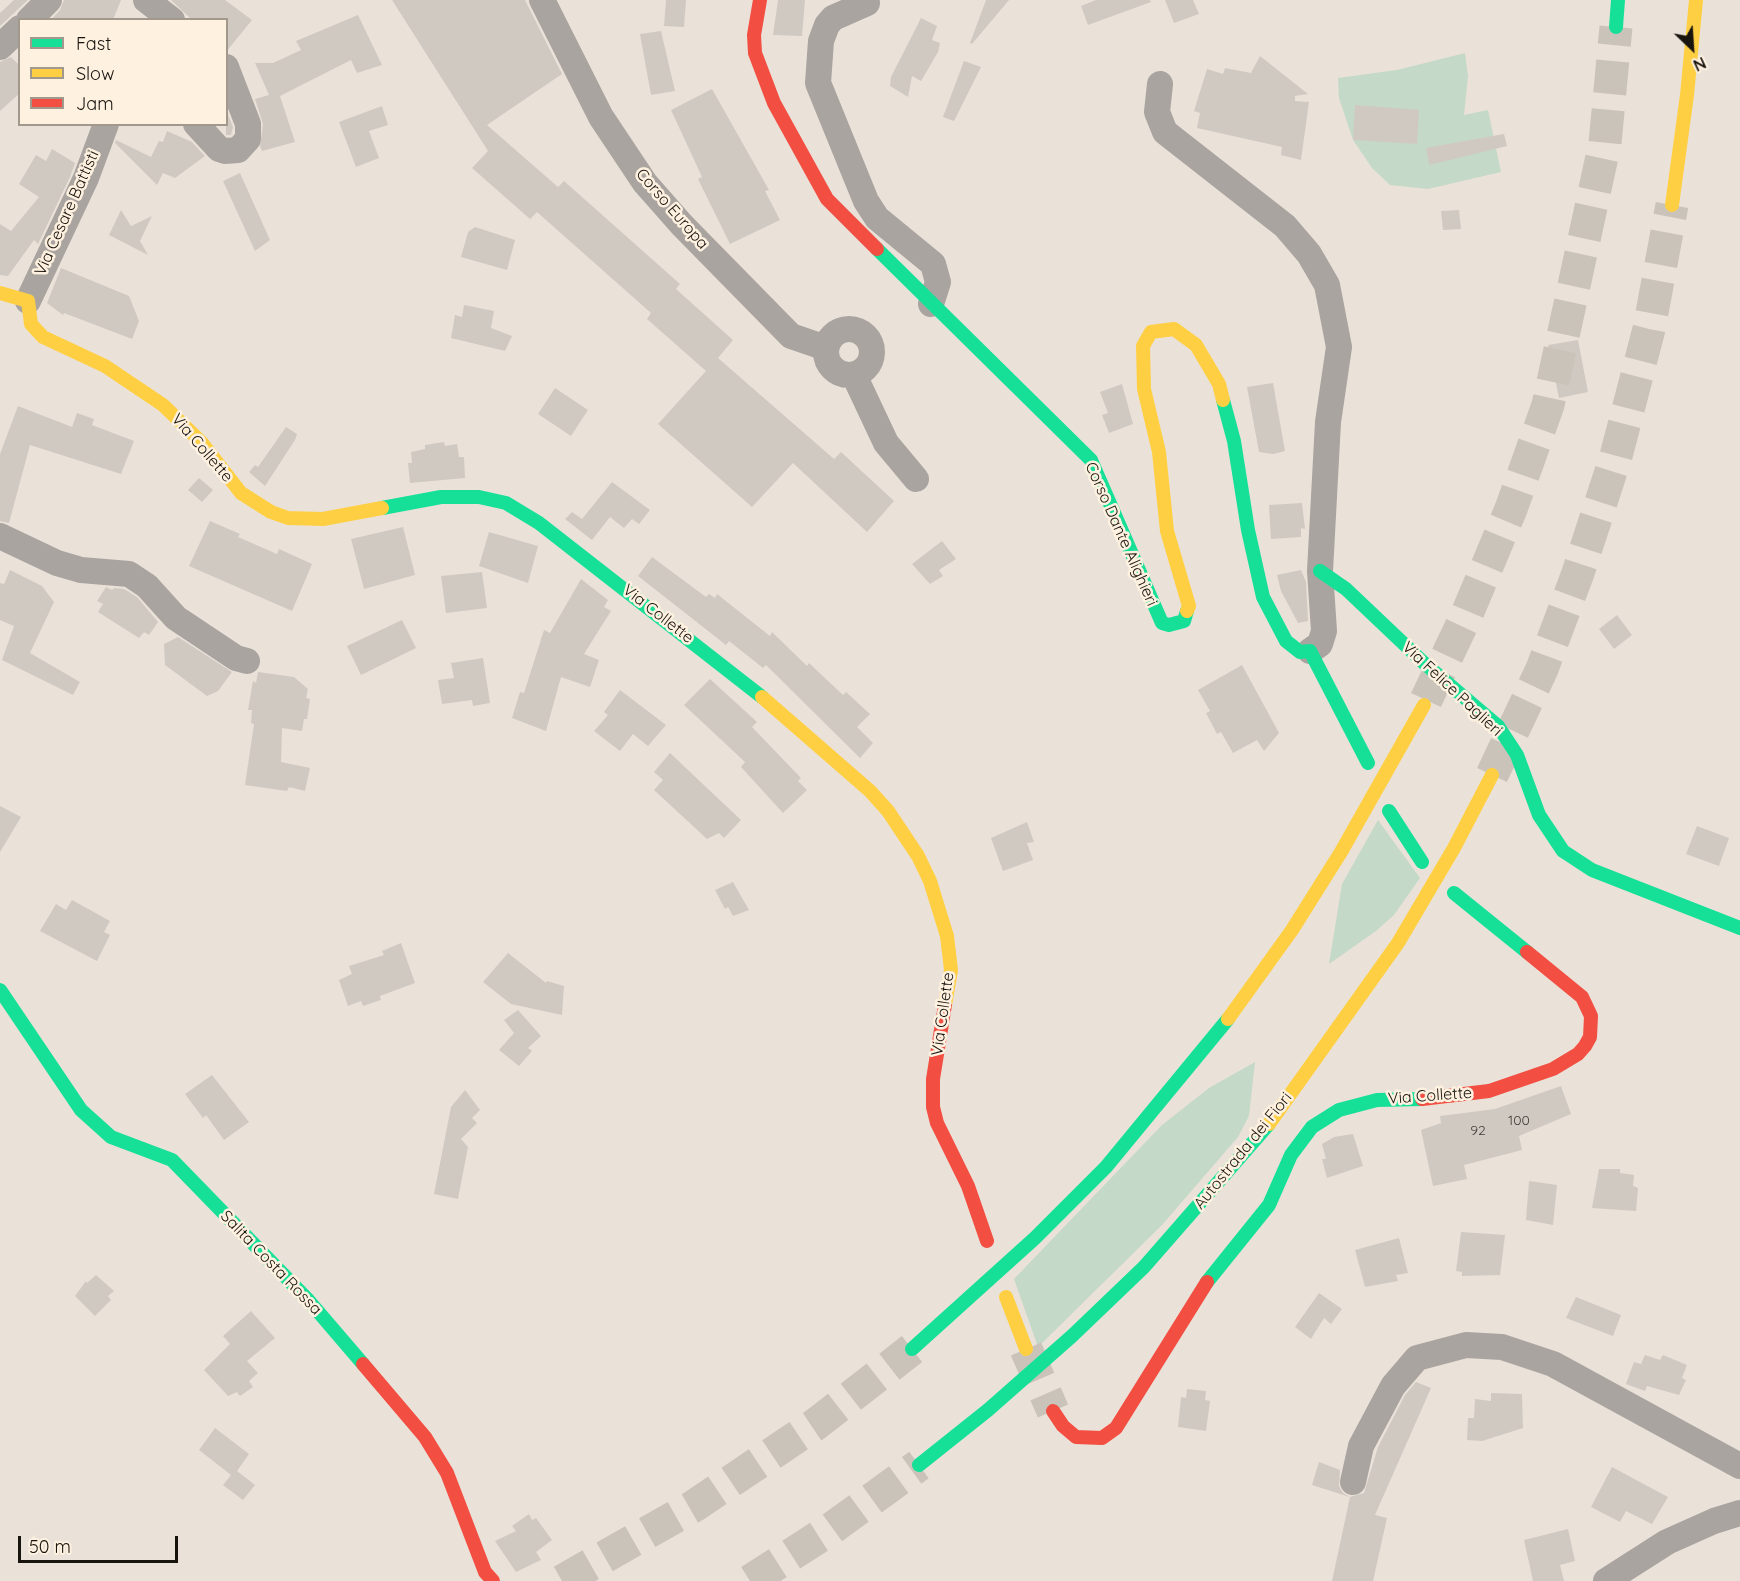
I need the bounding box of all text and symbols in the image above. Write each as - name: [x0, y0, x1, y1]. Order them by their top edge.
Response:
- legend: [18, 18, 228, 126]
- north arrow: [1662, 18, 1722, 78]
- text: Fast: [76, 32, 111, 55]
- text: N: [1690, 53, 1709, 76]
- text: Slow: [76, 62, 114, 85]
- text: Jam: [76, 92, 114, 115]
- street label: Via Cesare Battisti: [31, 147, 103, 279]
- street label: Corso Europa: [632, 165, 712, 253]
- street label: Via Collette: [167, 410, 237, 486]
- street label: Corso Dante Alighieri: [1081, 459, 1161, 609]
- street label: Via Collette: [619, 580, 697, 648]
- street label: Via Felice Paglieri: [1398, 638, 1506, 740]
- street label: Via Collette: [928, 971, 958, 1057]
- street label: Via Collette: [1387, 1083, 1473, 1109]
- street label: Autostrada dei Fiori: [1190, 1089, 1296, 1213]
- house number: 100: [1508, 1113, 1530, 1129]
- house number: 92: [1470, 1123, 1486, 1139]
- street label: Salita Costa Rossa: [216, 1207, 326, 1319]
- scale bar: [21, 1524, 182, 1562]
- text: 50 m: [29, 1535, 71, 1558]

